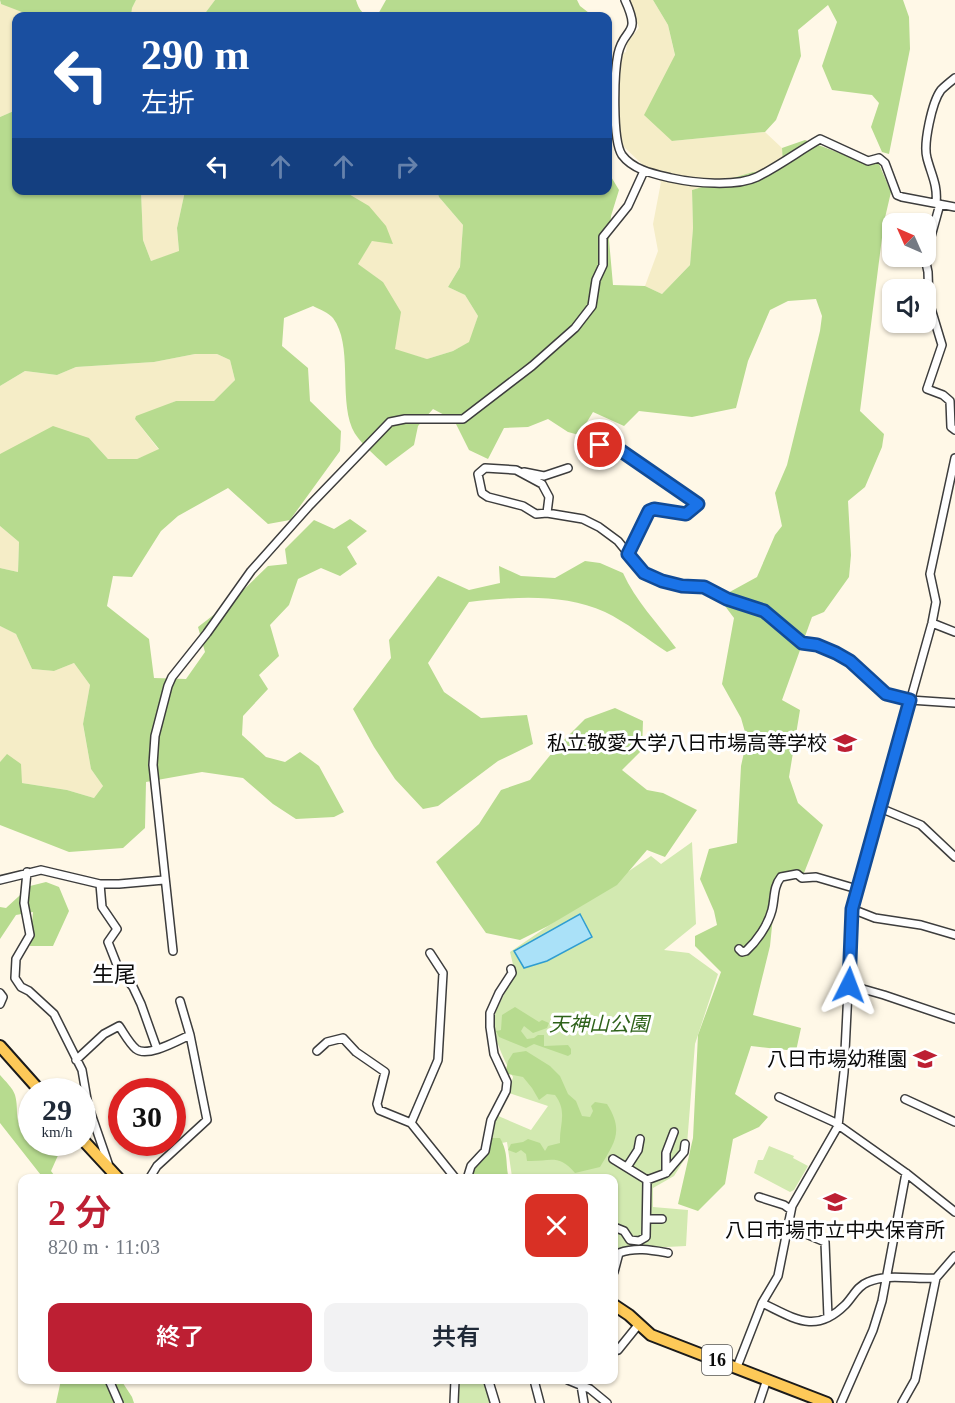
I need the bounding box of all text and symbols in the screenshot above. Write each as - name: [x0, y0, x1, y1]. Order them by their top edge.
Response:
- text: 290 m: [141, 32, 250, 78]
- icon: left: [42, 36, 120, 114]
- text: 左折: [141, 88, 195, 118]
- icon: left: [201, 150, 234, 183]
- icon: ahead: [264, 150, 297, 183]
- icon: ahead: [327, 150, 360, 183]
- icon: right: [390, 150, 423, 183]
- north arrow: [882, 213, 936, 267]
- map controls: [882, 213, 936, 333]
- button: sound: [882, 279, 936, 333]
- pin: [574, 419, 625, 470]
- icon: arrive: [583, 428, 616, 461]
- school or university icon: 私立敬愛大学八日市場高等学校: [832, 730, 858, 756]
- place label: 私立敬愛大学八日市場高等学校: [547, 732, 827, 754]
- position arrow: [817, 953, 881, 1017]
- district label: 生尾: [92, 962, 136, 987]
- park label: 天神山公園: [549, 1013, 652, 1035]
- school or university icon: 八日市場幼稚園: [912, 1046, 938, 1072]
- place label: 八日市場幼稚園: [767, 1048, 907, 1070]
- speed limit sign: 30: [108, 1078, 186, 1156]
- text: 29: [42, 1093, 72, 1126]
- text: km/h: [42, 1124, 72, 1140]
- school or university icon: 八日市場市立中央保育所: [822, 1189, 848, 1215]
- text: 2 分: [48, 1193, 111, 1233]
- button: close: [525, 1194, 588, 1257]
- place label: 八日市場市立中央保育所: [725, 1219, 945, 1241]
- text: 820 m · 11:03: [48, 1236, 160, 1258]
- button: 終了: [48, 1303, 312, 1372]
- button: 共有: [324, 1303, 588, 1372]
- road number: 16: [702, 1345, 732, 1375]

